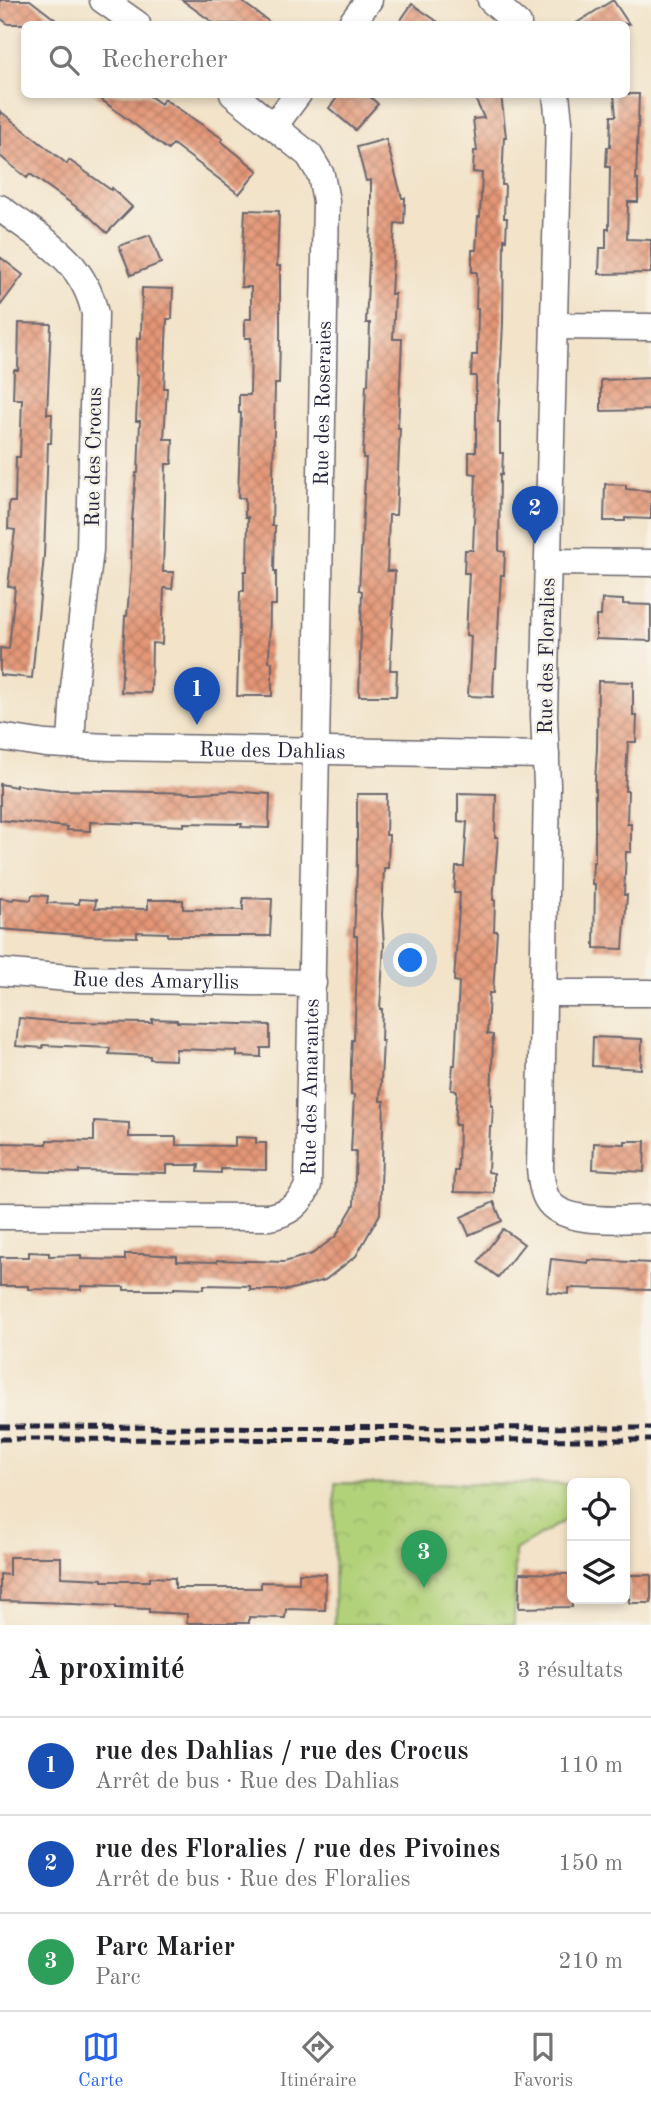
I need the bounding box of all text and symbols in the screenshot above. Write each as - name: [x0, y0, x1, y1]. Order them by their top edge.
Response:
- search box: [21, 21, 630, 98]
- icon: search: [45, 41, 83, 79]
- text: Rechercher: [101, 47, 228, 73]
- street label: Rue des Roseraies: [312, 320, 336, 486]
- street label: Rue des Crocus: [83, 387, 106, 527]
- pin: 2: [512, 486, 558, 544]
- street label: Rue des Floralies: [536, 577, 559, 735]
- pin: 1: [174, 667, 220, 725]
- street label: Rue des Dahlias: [199, 740, 346, 763]
- your location: [393, 943, 427, 977]
- street label: Rue des Amaryllis: [71, 969, 239, 994]
- street label: Rue des Amarantes: [299, 998, 323, 1176]
- map controls: [567, 1478, 630, 1604]
- button: locate: [567, 1478, 630, 1541]
- pin: 3: [401, 1530, 447, 1588]
- button: layers: [567, 1541, 630, 1604]
- text: À proximité: [28, 1655, 185, 1685]
- text: 3 résultats: [517, 1659, 623, 1682]
- text: rue des Dahlias / rue des Crocus: [95, 1739, 468, 1765]
- text: 1: [44, 1754, 58, 1777]
- text: 110 m: [558, 1754, 623, 1777]
- text: Arrêt de bus · Rue des Dahlias: [95, 1770, 399, 1793]
- text: rue des Floralies / rue des Pivoines: [95, 1837, 500, 1863]
- text: 2: [44, 1852, 58, 1875]
- text: 150 m: [558, 1852, 623, 1875]
- text: Arrêt de bus · Rue des Floralies: [95, 1868, 411, 1891]
- text: Parc Marier: [95, 1935, 235, 1961]
- text: 3: [44, 1950, 58, 1973]
- text: 210 m: [558, 1950, 623, 1973]
- text: Parc: [95, 1966, 140, 1989]
- tab: Carte: [78, 2028, 123, 2093]
- tab: Itinéraire: [280, 2028, 357, 2093]
- tab: Favoris: [513, 2028, 573, 2093]

